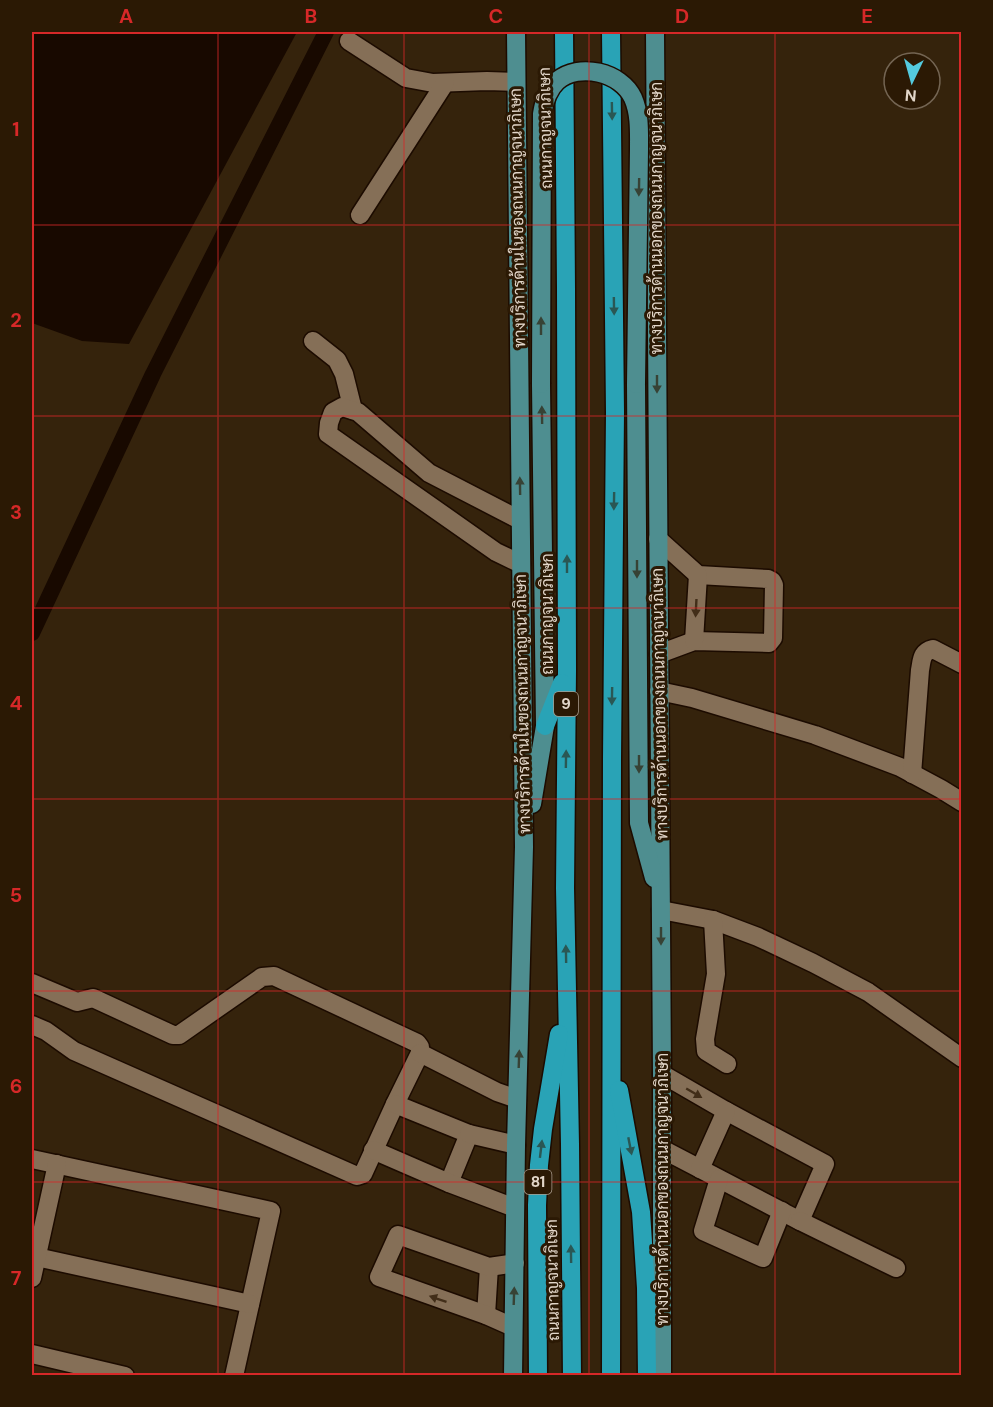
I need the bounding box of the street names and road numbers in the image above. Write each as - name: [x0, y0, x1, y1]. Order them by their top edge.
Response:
- street label: ถนนกาญจนาภิเษก: [534, 67, 557, 189]
- street label: ทางบริการด้านนอกของถนนกาญจนาภิเษก: [646, 82, 667, 354]
- street label: ทางบริการด้านในของถนนกาญจนาภิเษก: [504, 88, 530, 348]
- street label: ถนนกาญจนาภิเษก: [537, 553, 558, 675]
- street label: ทางบริการด้านนอกของถนนกาญจนาภิเษก: [647, 568, 672, 840]
- street label: ทางบริการด้านในของถนนกาญจนาภิเษก: [509, 574, 535, 834]
- road number: 9: [554, 692, 578, 716]
- street label: ทางบริการด้านนอกของถนนกาญจนาภิเษก: [652, 1053, 673, 1325]
- road number: 81: [524, 1170, 552, 1194]
- street label: ถนนกาญจนาภิเษก: [541, 1219, 564, 1341]

